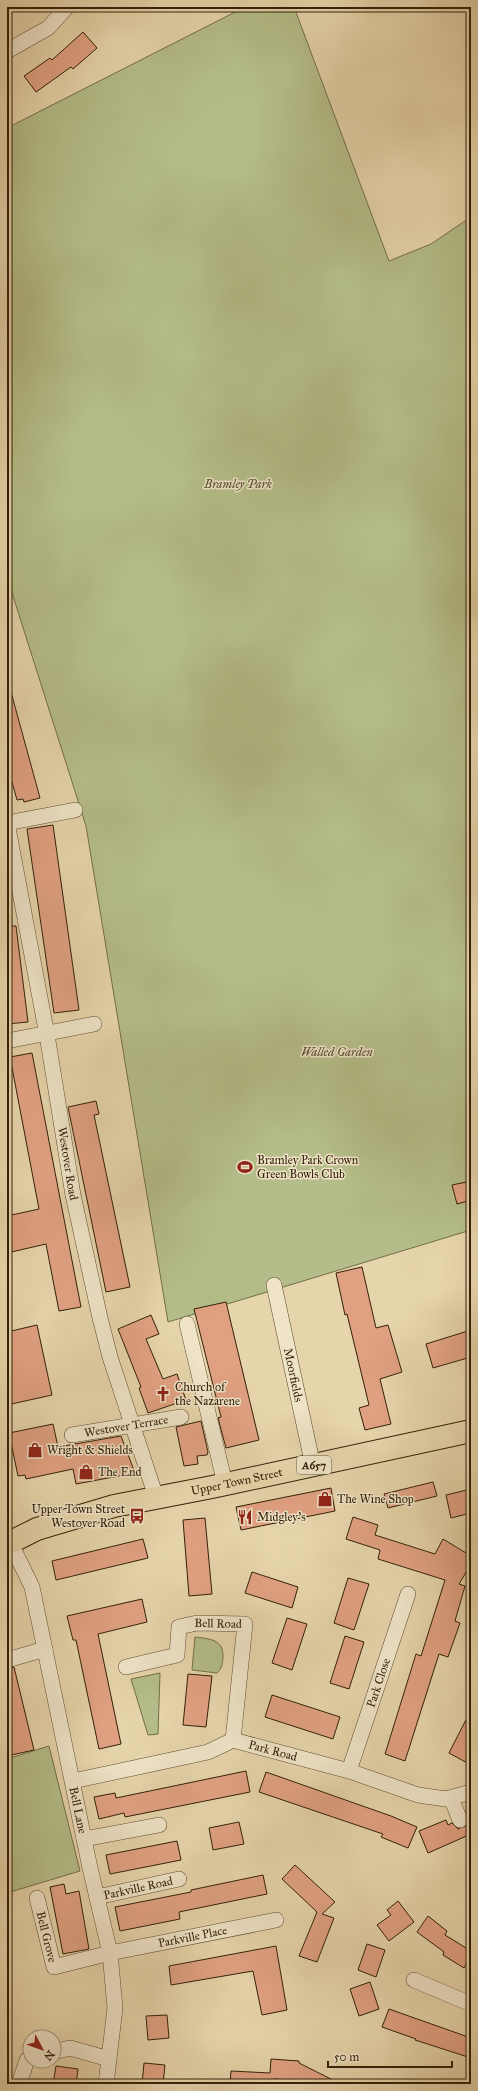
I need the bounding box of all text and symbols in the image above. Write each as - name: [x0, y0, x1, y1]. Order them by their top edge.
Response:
- park label: Bramley Park: [203, 477, 273, 491]
- park label: Walled Garden: [301, 1045, 374, 1059]
- street label: Westover Road: [55, 1126, 81, 1202]
- place label: Bramley Park Crown Green Bowls Club: [257, 1153, 359, 1181]
- sports icon: Bramley Park Crown Green Bowls Club: [236, 1158, 254, 1176]
- street label: Moorfields: [281, 1347, 306, 1403]
- place label: Church of the Nazarene: [175, 1380, 240, 1408]
- church icon: Church of the Nazarene: [154, 1385, 172, 1403]
- street label: Westover Terrace: [83, 1412, 169, 1440]
- shop icon: Wright & Shields: [26, 1441, 44, 1459]
- place label: Wright & Shields: [47, 1443, 133, 1458]
- road number: A657: [297, 1456, 331, 1474]
- shop icon: The End: [77, 1463, 95, 1481]
- place label: The End: [98, 1465, 142, 1479]
- street label: Upper Town Street: [190, 1465, 285, 1498]
- shop icon: The Wine Shop: [316, 1490, 334, 1508]
- place label: The Wine Shop: [337, 1492, 414, 1506]
- place label: Upper Town Street Westover Road: [32, 1502, 126, 1530]
- bus stop icon: Upper Town Street Westover Road: [128, 1507, 146, 1525]
- restaurant icon: Midgley's: [236, 1508, 254, 1526]
- place label: Midgley's: [257, 1510, 306, 1525]
- street label: Bell Road: [194, 1616, 242, 1631]
- street label: Park Close: [364, 1656, 393, 1709]
- street label: Park Road: [247, 1737, 299, 1764]
- street label: Bell Lane: [66, 1786, 90, 1835]
- street label: Parkville Road: [102, 1874, 174, 1902]
- street label: Bell Grove: [34, 1910, 60, 1964]
- street label: Parkville Place: [157, 1923, 228, 1950]
- north arrow: [22, 2029, 62, 2069]
- scale bar: [328, 2043, 452, 2069]
- text: N: [41, 2047, 57, 2064]
- text: 50 m: [334, 2050, 359, 2064]

